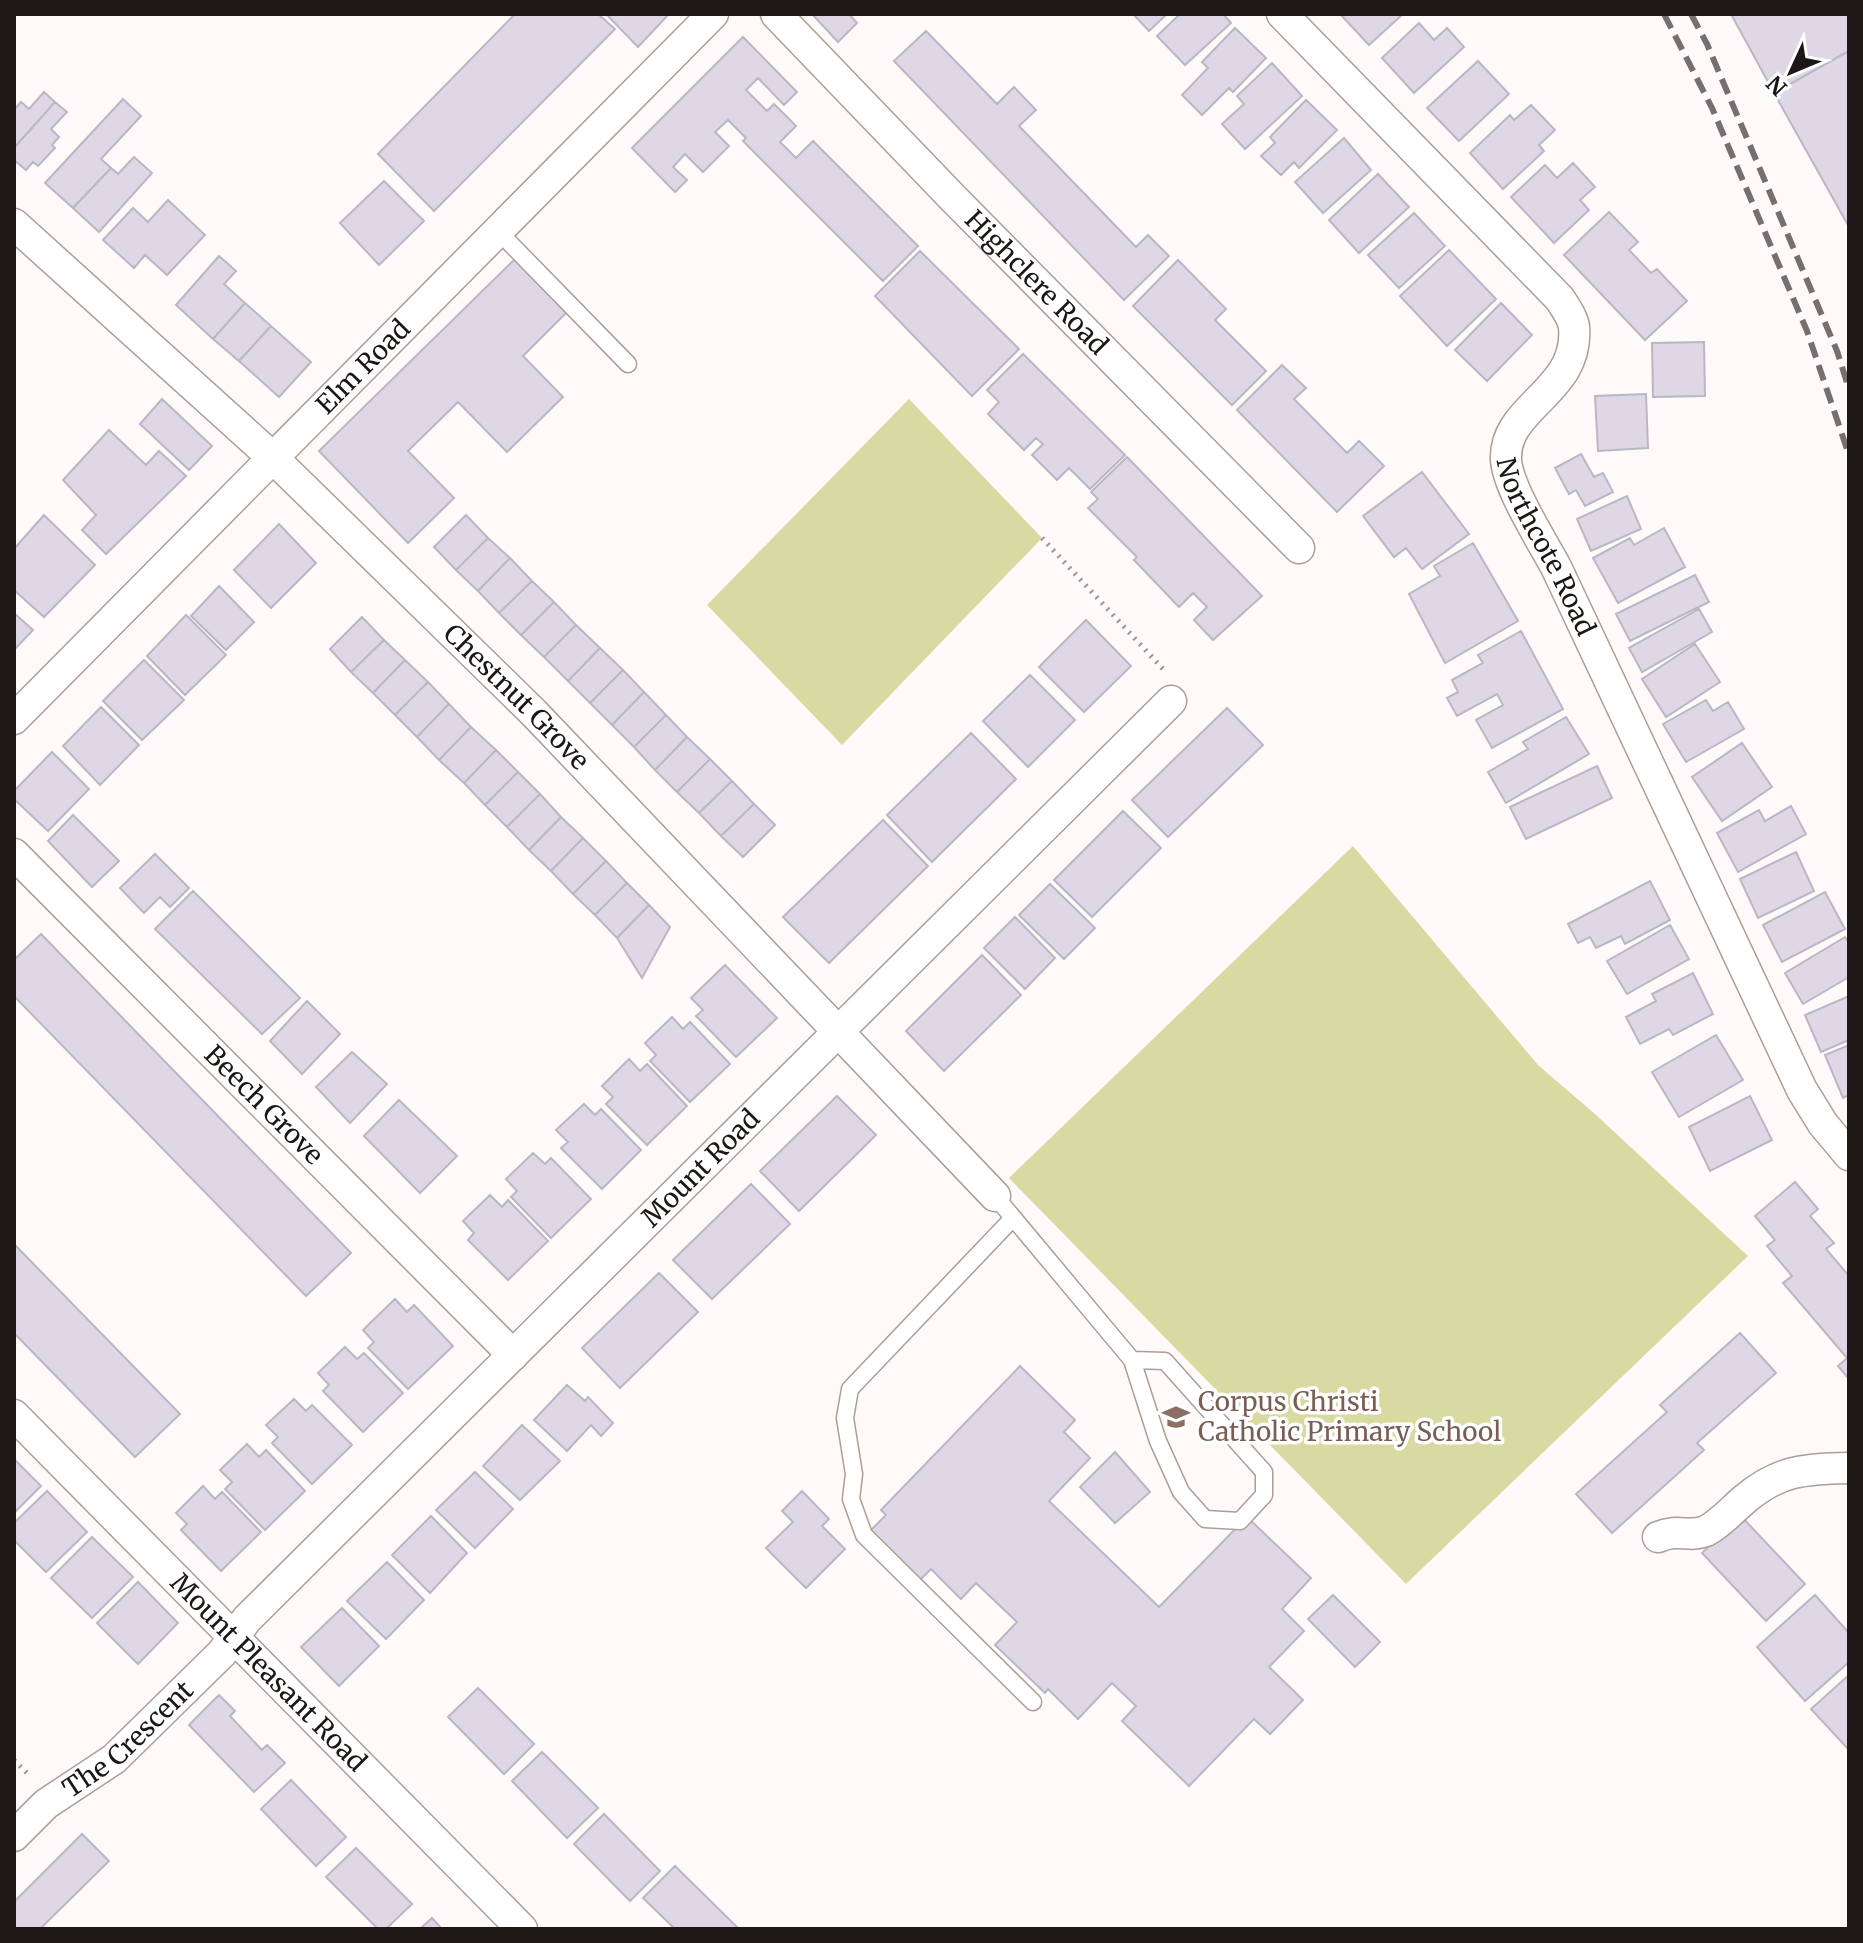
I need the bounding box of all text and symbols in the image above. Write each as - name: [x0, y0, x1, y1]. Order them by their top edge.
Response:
- north arrow: [1751, 32, 1831, 112]
- text: N: [1760, 69, 1793, 102]
- street label: Highclere Road: [958, 203, 1116, 361]
- street label: Elm Road: [309, 312, 417, 421]
- street label: Northcote Road: [1489, 454, 1603, 641]
- street label: Chestnut Grove: [437, 617, 596, 776]
- street label: Beech Grove: [198, 1038, 331, 1171]
- street label: Mount Road: [634, 1102, 767, 1233]
- place label: Corpus Christi Catholic Primary School: [1198, 1385, 1501, 1448]
- school or university icon: Corpus Christi Catholic Primary School: [1161, 1402, 1191, 1432]
- street label: Mount Pleasant Road: [164, 1566, 374, 1778]
- street label: The Crescent: [56, 1674, 200, 1804]

